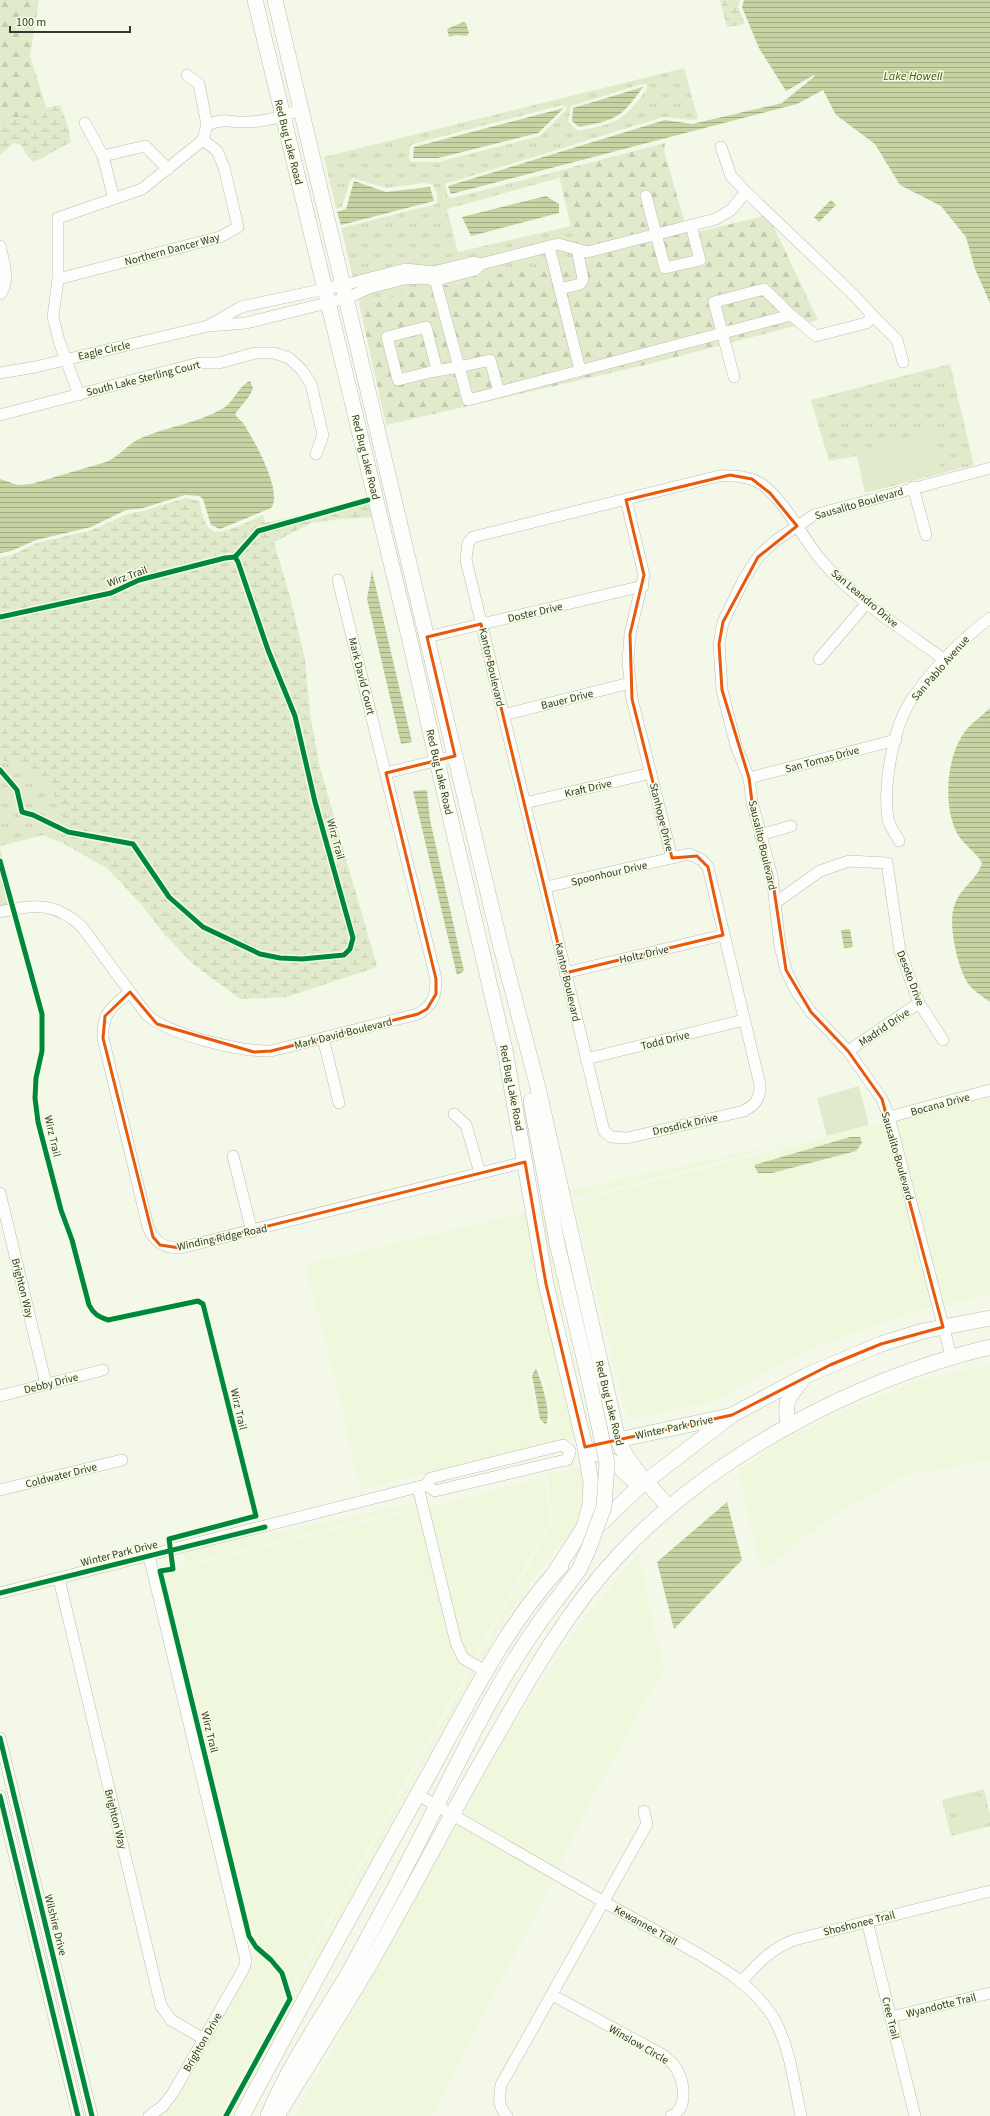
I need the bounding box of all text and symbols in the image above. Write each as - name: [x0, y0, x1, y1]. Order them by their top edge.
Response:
- scale bar: [10, 8, 130, 34]
- text: 100 m: [16, 14, 46, 31]
- water label: Lake Howell: [883, 68, 943, 85]
- street label: Red Bug Lake Road: [271, 98, 306, 186]
- street label: Northern Dancer Way: [123, 230, 221, 269]
- street label: Eagle Circle: [76, 337, 132, 364]
- street label: South Lake Sterling Court: [85, 357, 202, 400]
- street label: Red Bug Lake Road: [348, 413, 383, 501]
- street label: Sausalito Boulevard: [813, 484, 905, 523]
- street label: Wirz Trail: [105, 562, 150, 591]
- street label: San Leandro Drive: [828, 566, 902, 631]
- street label: Doster Drive: [506, 599, 565, 626]
- street label: Kantor Boulevard: [475, 626, 508, 708]
- street label: San Pablo Avenue: [908, 632, 973, 704]
- street label: Mark David Court: [345, 636, 378, 717]
- street label: Bauer Drive: [539, 686, 595, 713]
- street label: Red Bug Lake Road: [422, 728, 457, 816]
- street label: San Tomas Drive: [783, 742, 861, 777]
- street label: Kraft Drive: [563, 776, 614, 801]
- street label: Stanhope Drive: [646, 781, 677, 854]
- street label: Sausalito Boulevard: [745, 799, 780, 892]
- street label: Wirz Trail: [323, 817, 348, 862]
- street label: Spoonhour Drive: [570, 857, 649, 890]
- street label: Kantor Boulevard: [551, 941, 584, 1023]
- street label: Holtz Drive: [618, 941, 671, 967]
- street label: Desoto Drive: [893, 948, 928, 1009]
- street label: Madrid Drive: [856, 1005, 913, 1050]
- street label: Mark David Boulevard: [293, 1014, 394, 1053]
- street label: Todd Drive: [639, 1027, 691, 1054]
- street label: Red Bug Lake Road: [496, 1044, 527, 1132]
- street label: Bocana Drive: [909, 1089, 972, 1120]
- street label: Drosdick Drive: [651, 1110, 720, 1139]
- street label: Sausalito Boulevard: [878, 1110, 917, 1202]
- street label: Wirz Trail: [40, 1114, 65, 1158]
- street label: Winding Ridge Road: [176, 1221, 268, 1254]
- street label: Brighton Way: [8, 1257, 37, 1320]
- street label: Red Bug Lake Road: [592, 1359, 627, 1447]
- street label: Debby Drive: [22, 1369, 80, 1397]
- street label: Wirz Trail: [226, 1387, 251, 1431]
- street label: Winter Park Drive: [634, 1412, 715, 1443]
- street label: Coldwater Drive: [24, 1459, 99, 1492]
- street label: Winter Park Drive: [79, 1537, 160, 1570]
- street label: Wirz Trail: [197, 1710, 222, 1754]
- street label: Brighton Way: [101, 1788, 130, 1851]
- street label: Wilshire Drive: [41, 1893, 71, 1958]
- street label: Kewannee Trail: [611, 1902, 680, 1949]
- street label: Shoshonee Trail: [822, 1907, 897, 1940]
- street label: Wyandotte Trail: [905, 1989, 978, 2021]
- street label: Cree Trail: [878, 1995, 903, 2041]
- street label: Brighton Drive: [179, 2009, 226, 2075]
- street label: Winslow Circle: [606, 2021, 672, 2068]

